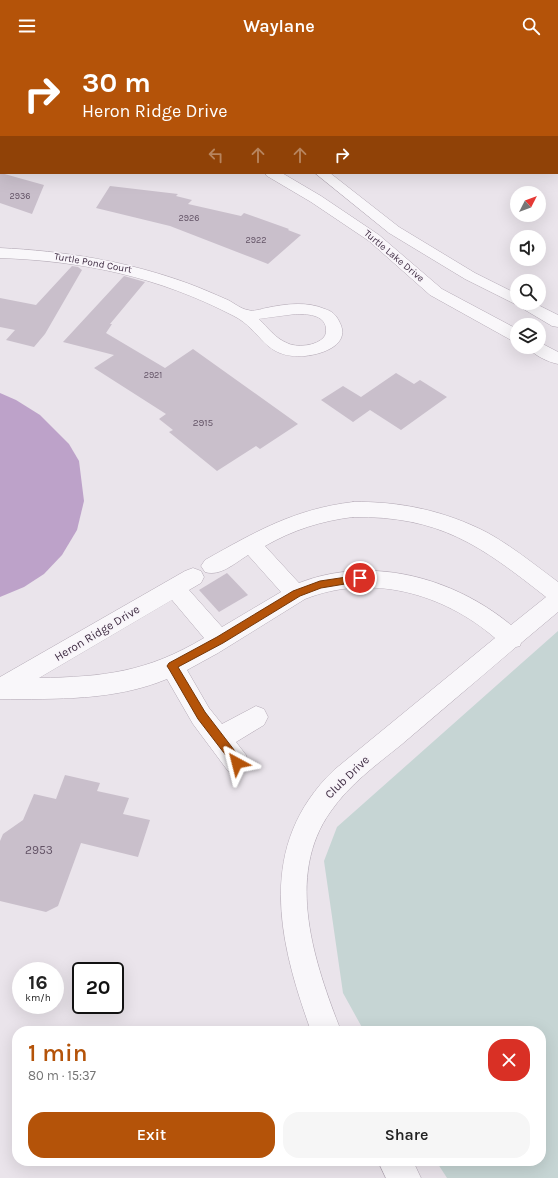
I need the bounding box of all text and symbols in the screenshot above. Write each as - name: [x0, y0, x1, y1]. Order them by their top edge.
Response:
- icon: menu: [16, 15, 38, 37]
- text: Waylane: [243, 15, 315, 37]
- icon: search: [520, 15, 542, 37]
- text: 30 m: [82, 66, 151, 99]
- icon: right: [16, 68, 68, 120]
- text: Heron Ridge Drive: [82, 100, 228, 122]
- icon: left: [205, 144, 227, 166]
- icon: ahead: [247, 144, 269, 166]
- icon: ahead: [289, 144, 311, 166]
- icon: right: [331, 144, 353, 166]
- north arrow: [510, 186, 546, 222]
- map controls: [510, 186, 546, 354]
- house number: 2936: [10, 191, 30, 201]
- house number: 2926: [179, 213, 199, 223]
- street label: Turtle Lake Drive: [362, 227, 426, 285]
- button: sound: [510, 230, 546, 266]
- house number: 2922: [246, 235, 266, 245]
- street label: Turtle Pond Court: [53, 250, 133, 276]
- button: search: [510, 274, 546, 310]
- button: layers: [510, 318, 546, 354]
- house number: 2921: [144, 370, 162, 380]
- house number: 2915: [193, 417, 214, 429]
- pin: [343, 561, 377, 595]
- icon: arrive: [349, 567, 371, 589]
- street label: Heron Ridge Drive: [52, 602, 142, 664]
- position arrow: [216, 742, 258, 784]
- street label: Club Drive: [322, 753, 372, 801]
- house number: 2953: [25, 843, 53, 857]
- speed limit sign: 20: [72, 962, 124, 1014]
- text: 16: [28, 971, 48, 994]
- text: km/h: [25, 992, 51, 1004]
- text: 1 min: [28, 1039, 88, 1067]
- button: close: [488, 1039, 530, 1081]
- text: 80 m · 15:37: [28, 1068, 96, 1083]
- button: Exit: [28, 1112, 275, 1158]
- button: Share: [283, 1112, 530, 1158]

